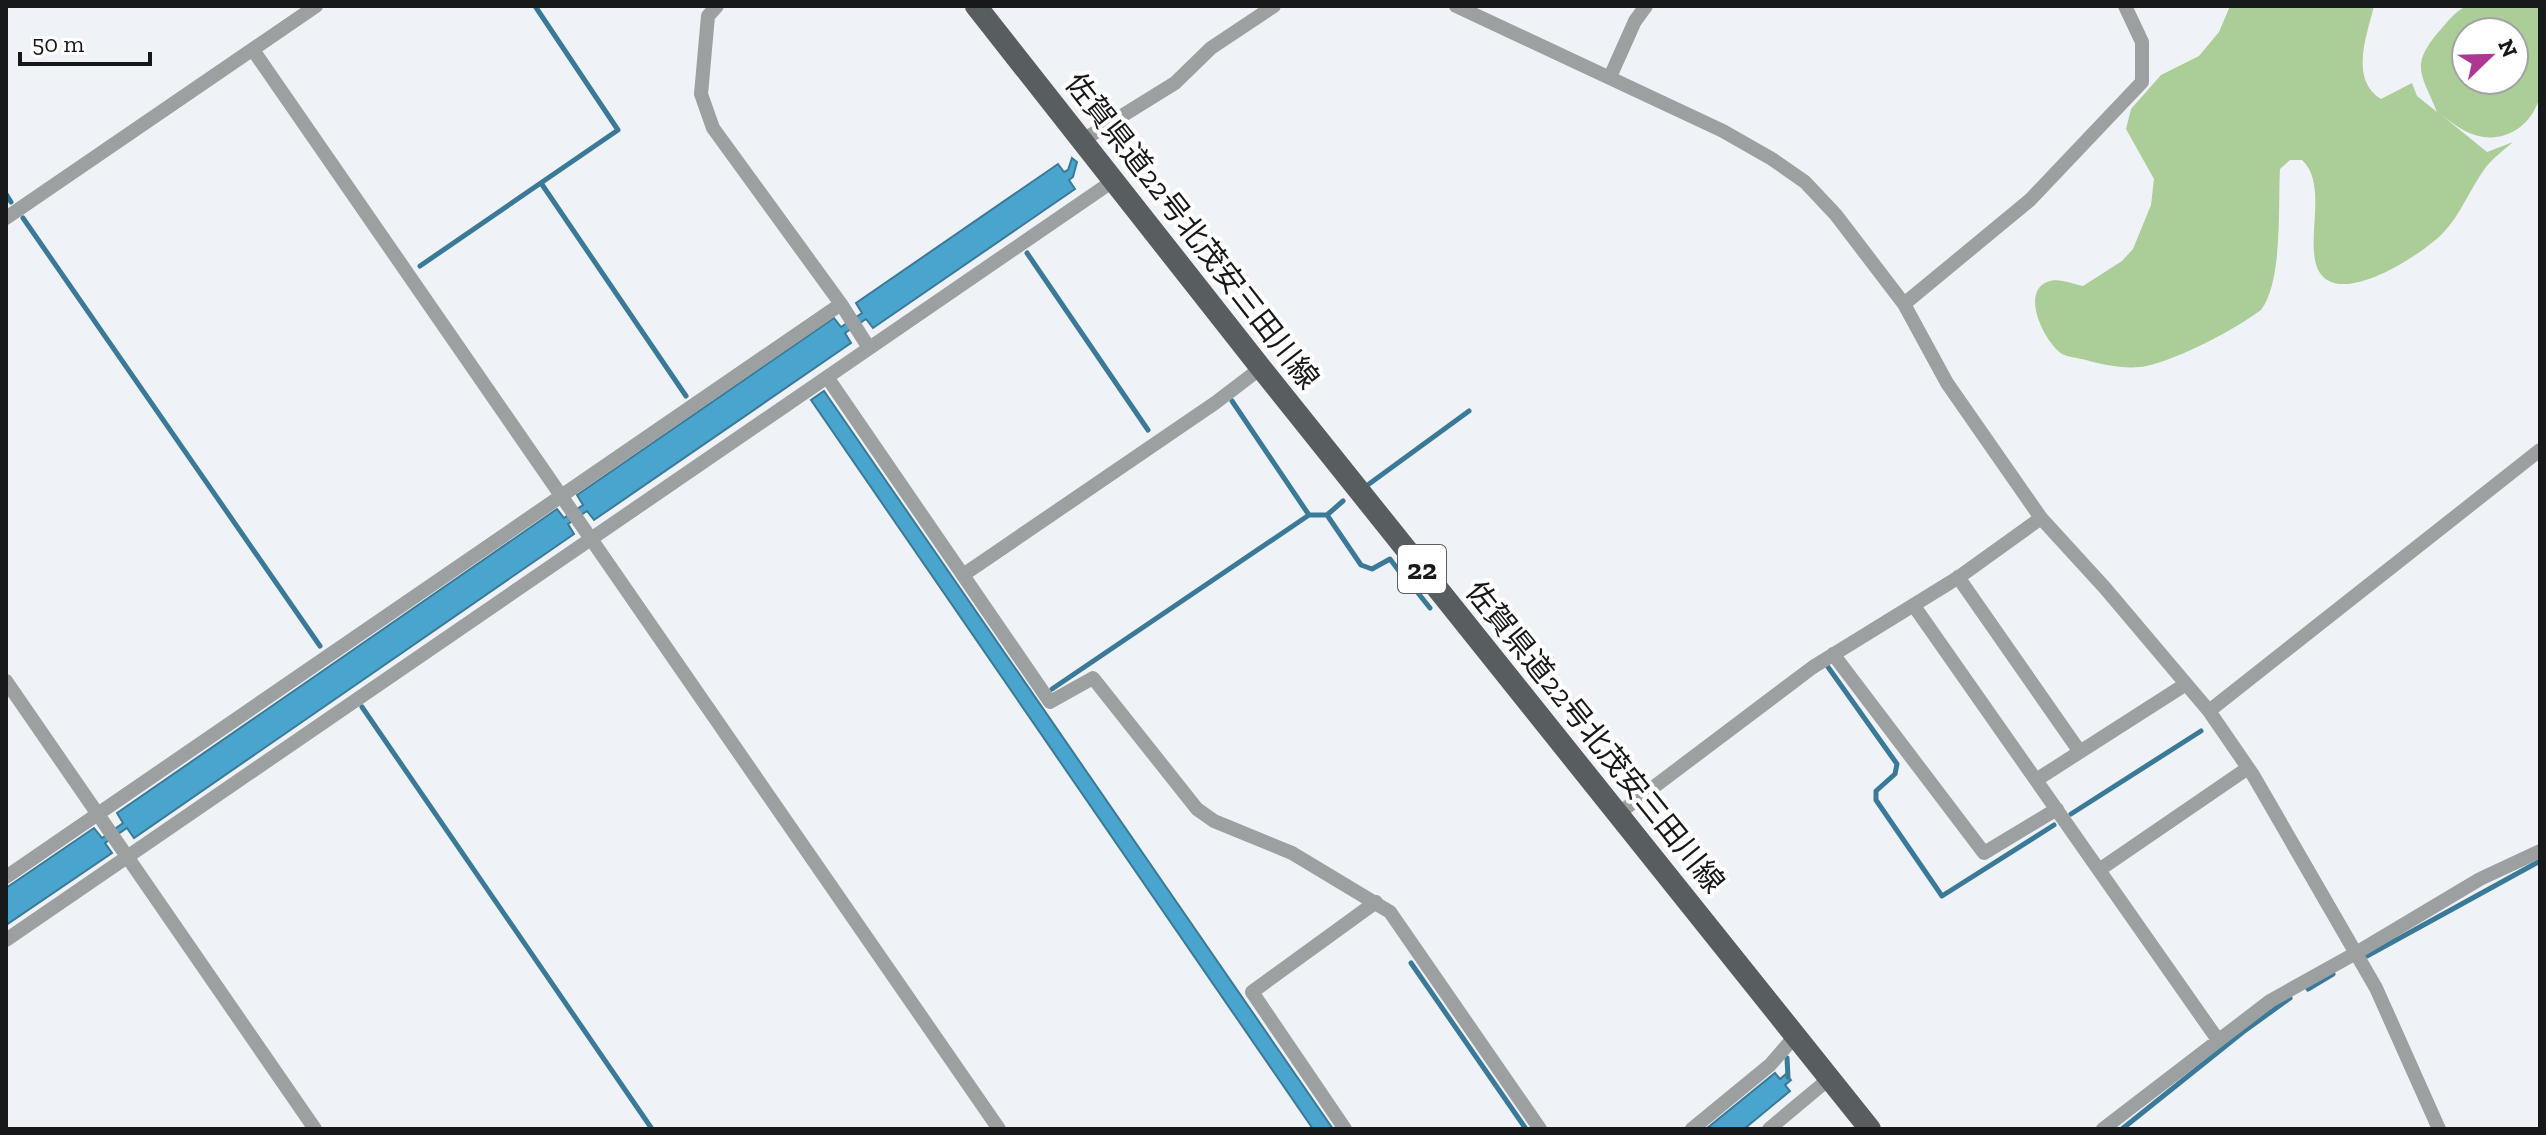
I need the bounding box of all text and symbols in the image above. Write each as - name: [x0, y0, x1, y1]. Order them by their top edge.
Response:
- scale bar: [20, 16, 150, 66]
- north arrow: [2450, 16, 2530, 96]
- text: 50 m: [32, 29, 85, 58]
- text: N: [2492, 35, 2524, 62]
- street label: 佐賀県道22号北茂安三田川線: [1057, 66, 1327, 396]
- road number: 22: [1398, 545, 1446, 593]
- street label: 佐賀県道22号北茂安三田川線: [1458, 574, 1732, 900]

